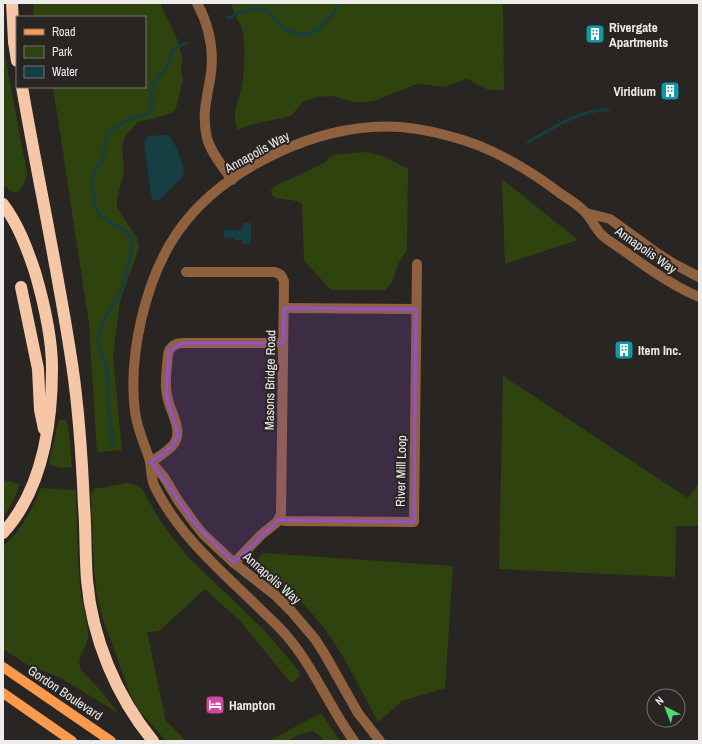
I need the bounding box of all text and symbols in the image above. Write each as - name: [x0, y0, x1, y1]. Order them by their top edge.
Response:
- legend: [16, 16, 146, 88]
- place label: Rivergate Apartments: [609, 19, 668, 51]
- building icon: Rivergate Apartments: [584, 23, 606, 45]
- text: Road: [52, 24, 76, 40]
- text: Park: [52, 44, 72, 60]
- text: Water: [52, 64, 79, 80]
- building icon: Viridium: [659, 80, 681, 102]
- place label: Viridium: [614, 83, 656, 100]
- street label: Annapolis Way: [221, 127, 293, 177]
- street label: Annapolis Way: [611, 222, 681, 278]
- street label: Masons Bridge Road: [261, 330, 279, 430]
- building icon: Item Inc.: [613, 339, 635, 361]
- place label: Item Inc.: [638, 342, 681, 359]
- street label: River Mill Loop: [392, 435, 410, 507]
- street label: Annapolis Way: [239, 548, 305, 608]
- street label: Gordon Boulevard: [24, 662, 106, 724]
- north arrow: [646, 688, 686, 728]
- text: N: [652, 693, 666, 708]
- hotel icon: Hampton: [204, 694, 226, 716]
- place label: Hampton: [229, 697, 275, 714]

